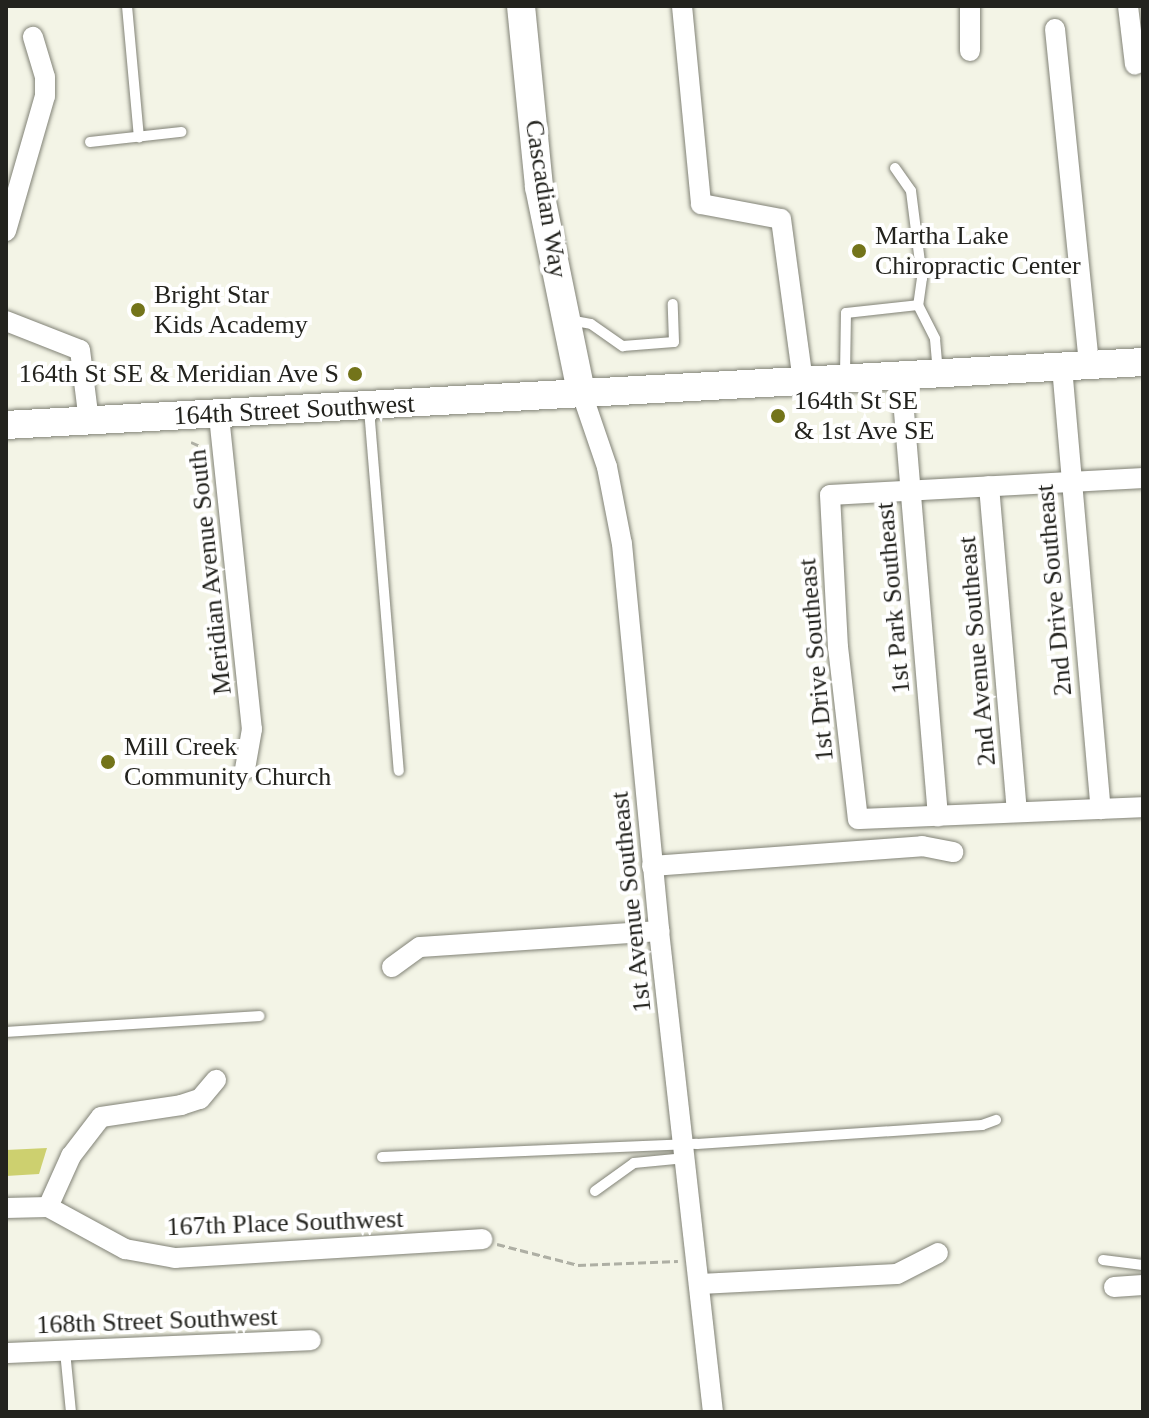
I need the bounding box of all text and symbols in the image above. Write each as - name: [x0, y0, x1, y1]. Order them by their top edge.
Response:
- street label: Cascadian Way: [518, 117, 574, 281]
- place label: Martha Lake Chiropractic Center: [875, 220, 1081, 282]
- marker: Martha Lake Chiropractic Center: [850, 242, 868, 260]
- place label: Bright Star Kids Academy: [154, 279, 309, 340]
- marker: Bright Star Kids Academy: [129, 301, 147, 319]
- place label: 164th St SE & Meridian Ave S: [17, 358, 339, 390]
- marker: 164th St SE & Meridian Ave S: [346, 365, 364, 383]
- place label: 164th St SE & 1st Ave SE: [794, 385, 936, 446]
- street label: 164th Street Southwest: [173, 388, 415, 432]
- marker: 164th St SE & 1st Ave SE: [769, 407, 787, 425]
- street label: Meridian Avenue South: [182, 447, 238, 697]
- street label: 2nd Drive Southeast: [1029, 483, 1079, 697]
- street label: 1st Park Southeast: [869, 501, 917, 695]
- street label: 2nd Avenue Southeast: [951, 534, 1003, 768]
- street label: 1st Drive Southeast: [792, 557, 840, 763]
- place label: Mill Creek Community Church: [124, 731, 331, 792]
- marker: Mill Creek Community Church: [99, 753, 117, 771]
- street label: 1st Avenue Southeast: [604, 789, 658, 1015]
- street label: 167th Place Southwest: [166, 1203, 404, 1243]
- street label: 168th Street Southwest: [36, 1301, 278, 1341]

